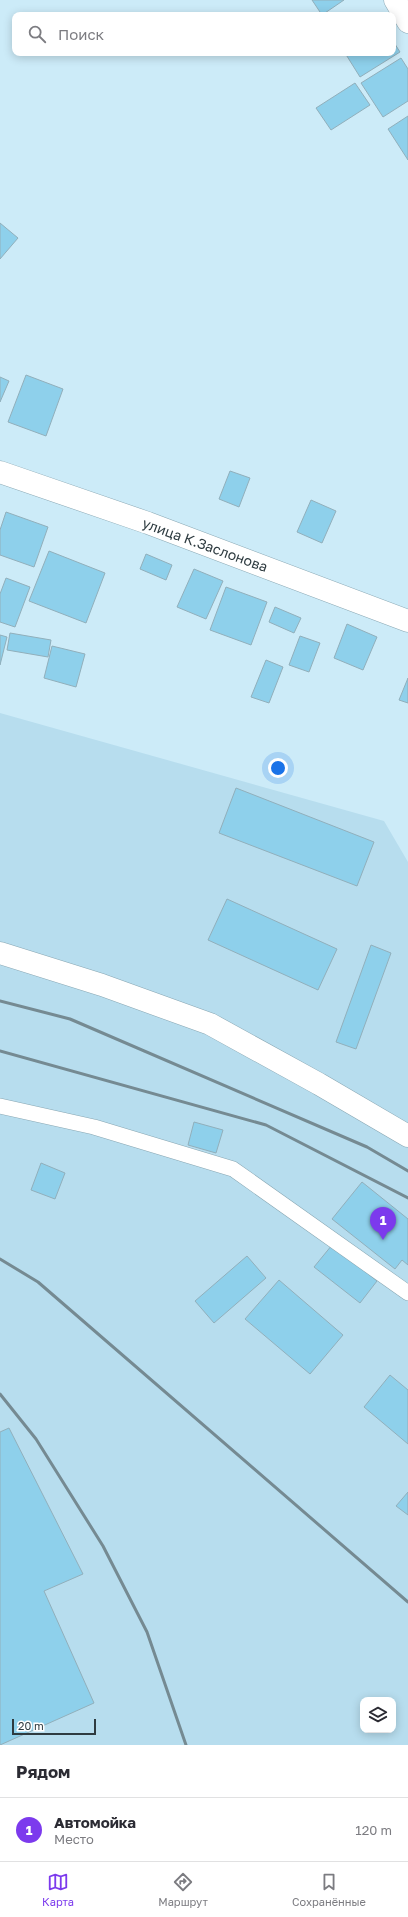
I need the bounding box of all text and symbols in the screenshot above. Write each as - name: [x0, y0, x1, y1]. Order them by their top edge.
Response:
- search box: [12, 12, 396, 56]
- icon: search: [26, 23, 48, 45]
- text: Поиск: [58, 25, 104, 43]
- street label: улица К.Заслонова: [140, 514, 270, 575]
- your location: [268, 758, 288, 778]
- pin: 1: [370, 1207, 396, 1240]
- map controls: [360, 1697, 396, 1733]
- button: layers: [360, 1697, 396, 1733]
- scale bar: [12, 1717, 96, 1736]
- text: 20 m: [18, 1719, 44, 1732]
- text: Рядом: [16, 1761, 70, 1782]
- text: Автомойка: [54, 1813, 136, 1831]
- text: 1: [26, 1822, 32, 1838]
- text: 120 m: [355, 1822, 392, 1838]
- text: Место: [54, 1831, 94, 1847]
- tab: Карта: [42, 1871, 74, 1908]
- tab: Маршрут: [158, 1871, 208, 1908]
- tab: Сохранённые: [292, 1871, 366, 1908]

